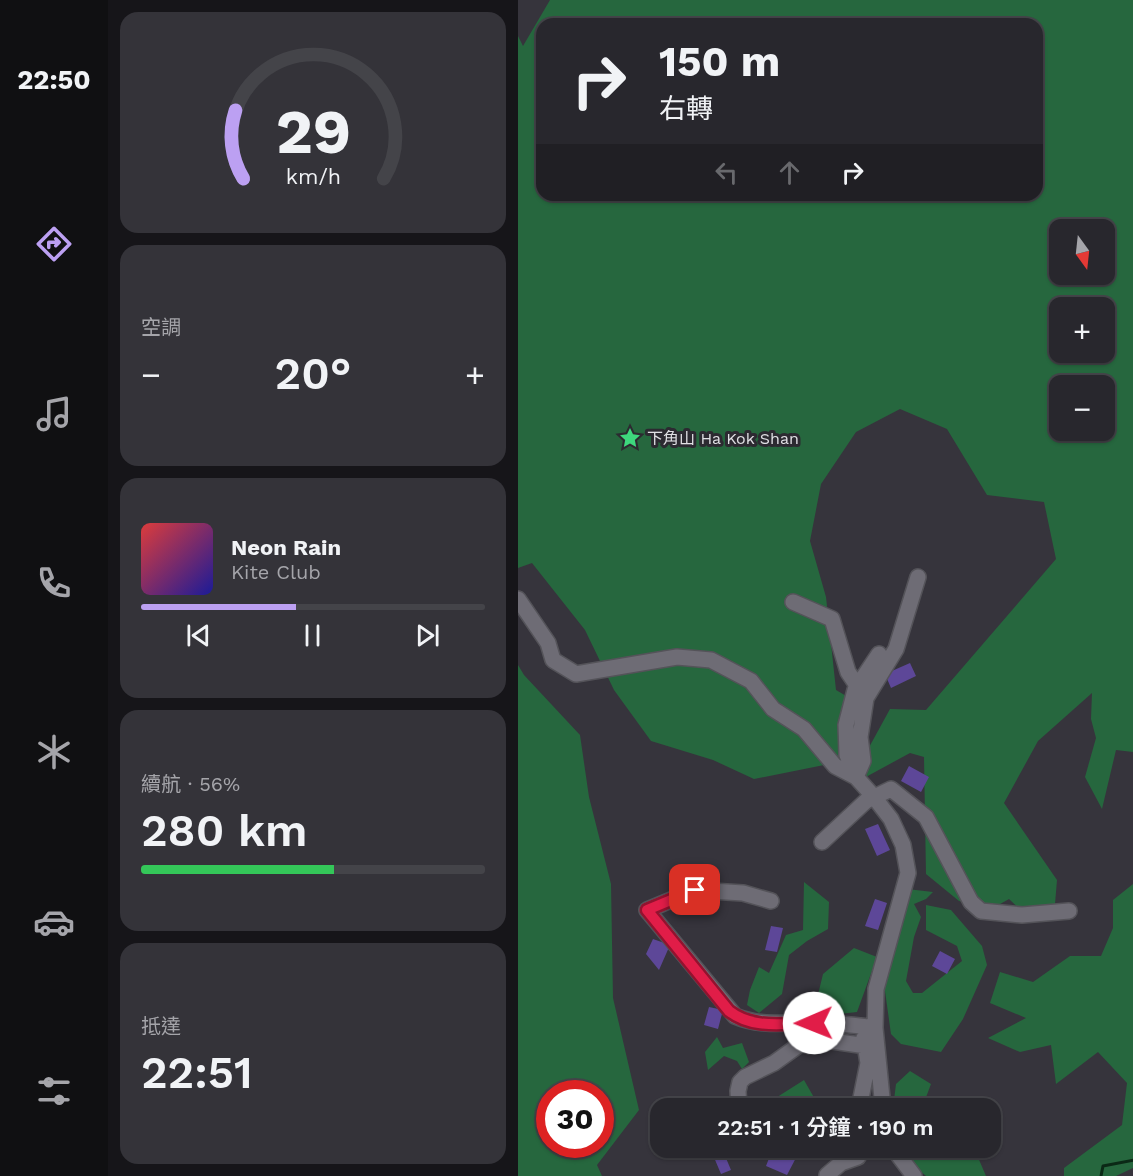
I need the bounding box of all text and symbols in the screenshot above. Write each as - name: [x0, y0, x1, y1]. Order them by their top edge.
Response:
- text: 150 m: [659, 37, 780, 86]
- icon: right: [560, 42, 638, 120]
- text: 22:50: [17, 64, 91, 96]
- text: 右轉: [659, 93, 713, 125]
- text: 29: [275, 96, 351, 169]
- icon: left: [710, 156, 743, 189]
- icon: ahead: [773, 156, 806, 189]
- icon: right: [836, 156, 869, 189]
- text: km/h: [285, 165, 341, 190]
- north arrow: [1049, 219, 1115, 285]
- map controls: [1049, 219, 1115, 441]
- icon: directions: [33, 223, 75, 265]
- button: +: [1049, 297, 1115, 363]
- text: 空調: [141, 315, 181, 339]
- text: 20°: [275, 347, 351, 400]
- text: −: [141, 355, 161, 394]
- text: +: [465, 355, 485, 394]
- button: −: [1049, 375, 1115, 441]
- icon: music: [33, 393, 75, 435]
- place icon: 下角山 Ha Kok Shan: [618, 426, 642, 450]
- place label: 下角山 Ha Kok Shan: [647, 429, 799, 448]
- text: Neon Rain: [231, 535, 341, 560]
- text: Kite Club: [231, 560, 321, 584]
- icon: phone: [33, 562, 75, 604]
- icon: previous: [182, 619, 215, 652]
- icon: pause: [296, 619, 329, 652]
- icon: next: [411, 619, 444, 652]
- icon: climate: [33, 731, 75, 773]
- text: 續航 · 56%: [141, 772, 240, 796]
- text: 280 km: [141, 804, 308, 857]
- pin: [669, 864, 720, 915]
- icon: arrive: [678, 873, 711, 906]
- icon: car: [33, 901, 75, 943]
- position arrow: [782, 991, 846, 1055]
- text: 抵達: [141, 1014, 181, 1038]
- text: 22:51: [141, 1046, 253, 1099]
- icon: filters: [33, 1070, 75, 1112]
- speed limit sign: 30: [536, 1080, 614, 1158]
- text: 22:51 · 1 分鐘 · 190 m: [717, 1115, 934, 1140]

